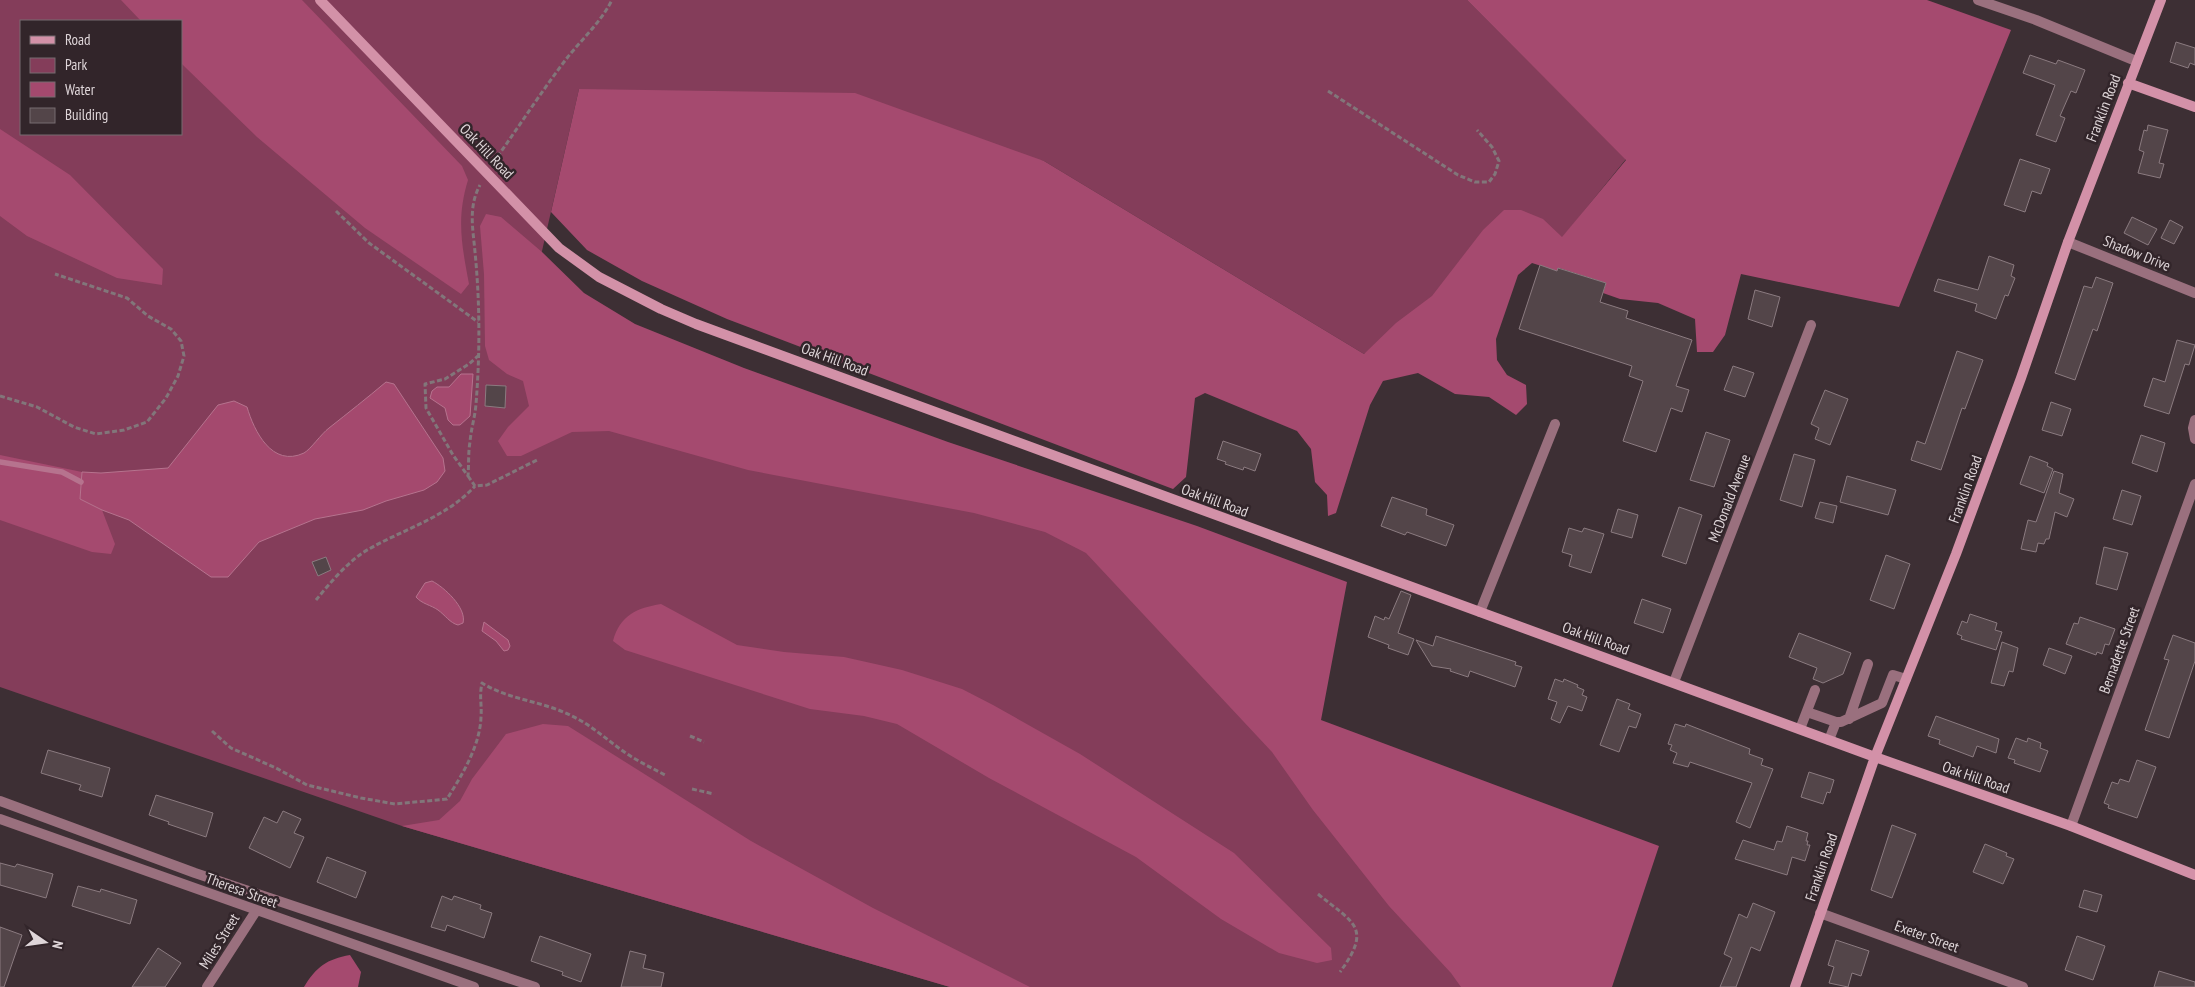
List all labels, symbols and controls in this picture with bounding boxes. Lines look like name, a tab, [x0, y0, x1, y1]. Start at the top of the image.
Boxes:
legend	[20, 20, 182, 135]
text: Road	[65, 30, 91, 49]
text: Park	[65, 55, 87, 74]
street label: Franklin Road	[2081, 72, 2125, 144]
text: Water	[65, 80, 96, 99]
text: Building	[65, 105, 108, 124]
street label: Oak Hill Road	[456, 119, 518, 183]
street label: Shadow Drive	[2101, 231, 2173, 275]
street label: Oak Hill Road	[799, 338, 871, 380]
street label: McDonald Avenue	[1704, 451, 1754, 545]
street label: Franklin Road	[1944, 452, 1986, 526]
street label: Oak Hill Road	[1179, 479, 1251, 521]
street label: Bernadette Street	[2094, 604, 2144, 696]
street label: Oak Hill Road	[1560, 617, 1632, 659]
street label: Oak Hill Road	[1940, 757, 2012, 797]
street label: Franklin Road	[1800, 830, 1842, 904]
street label: Theresa Street	[203, 868, 281, 912]
street label: Miles Street	[195, 910, 243, 972]
street label: Exeter Street	[1892, 916, 1962, 956]
north arrow	[20, 917, 70, 967]
text: N	[48, 939, 67, 951]

